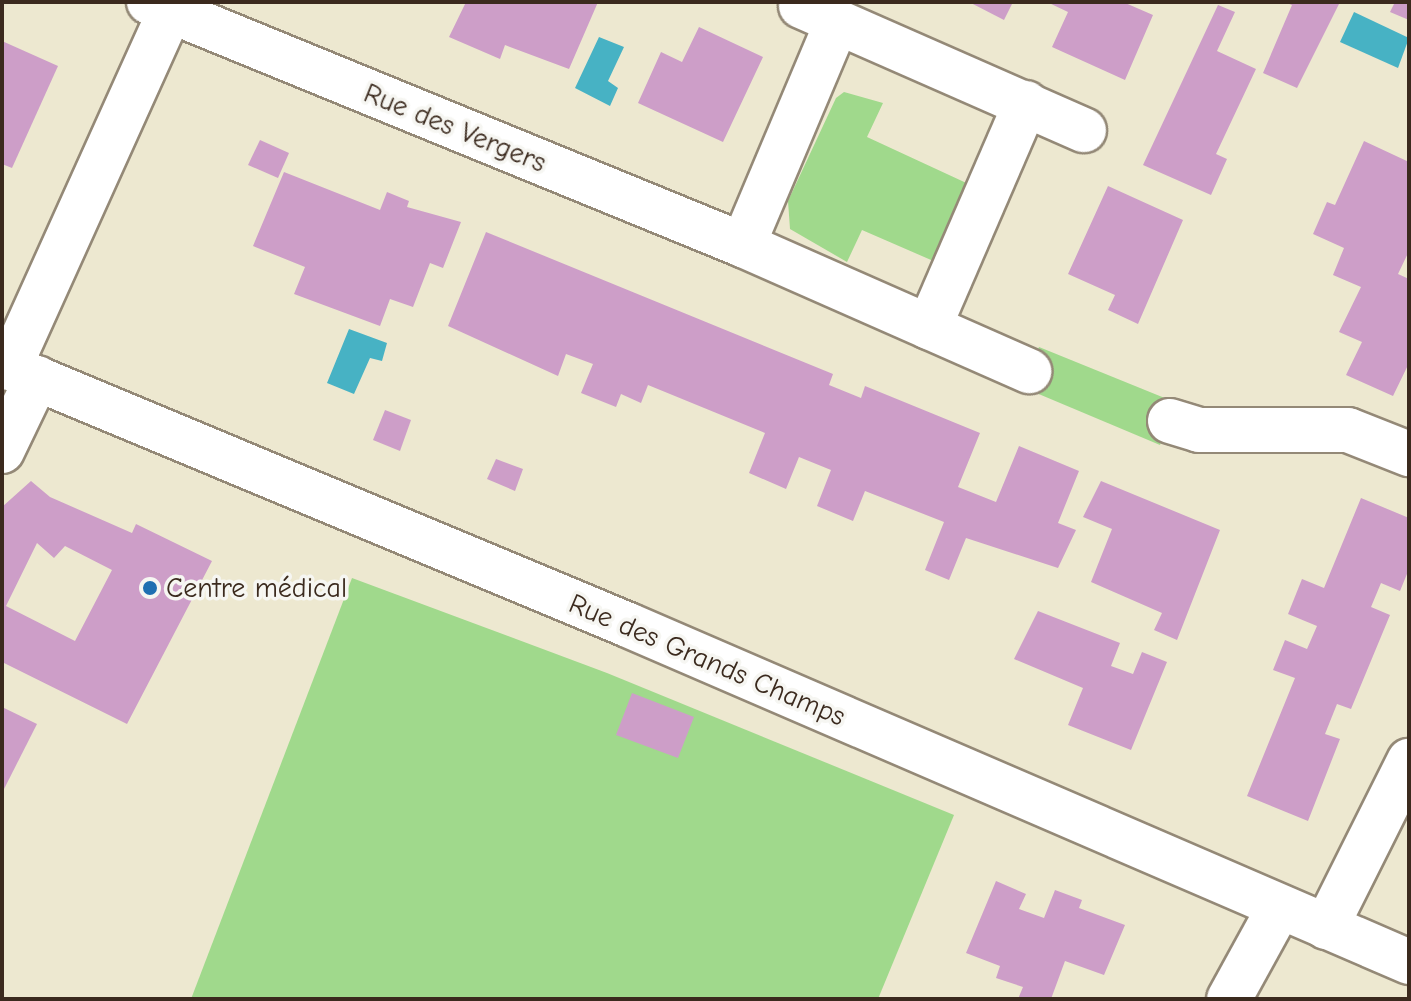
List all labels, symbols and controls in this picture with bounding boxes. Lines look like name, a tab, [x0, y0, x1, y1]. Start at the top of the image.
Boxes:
street label: Rue des Vergers	[359, 76, 551, 180]
place label: Centre médical	[166, 571, 347, 605]
marker: Centre médical	[141, 579, 159, 597]
street label: Rue des Grands Champs	[564, 587, 850, 733]

